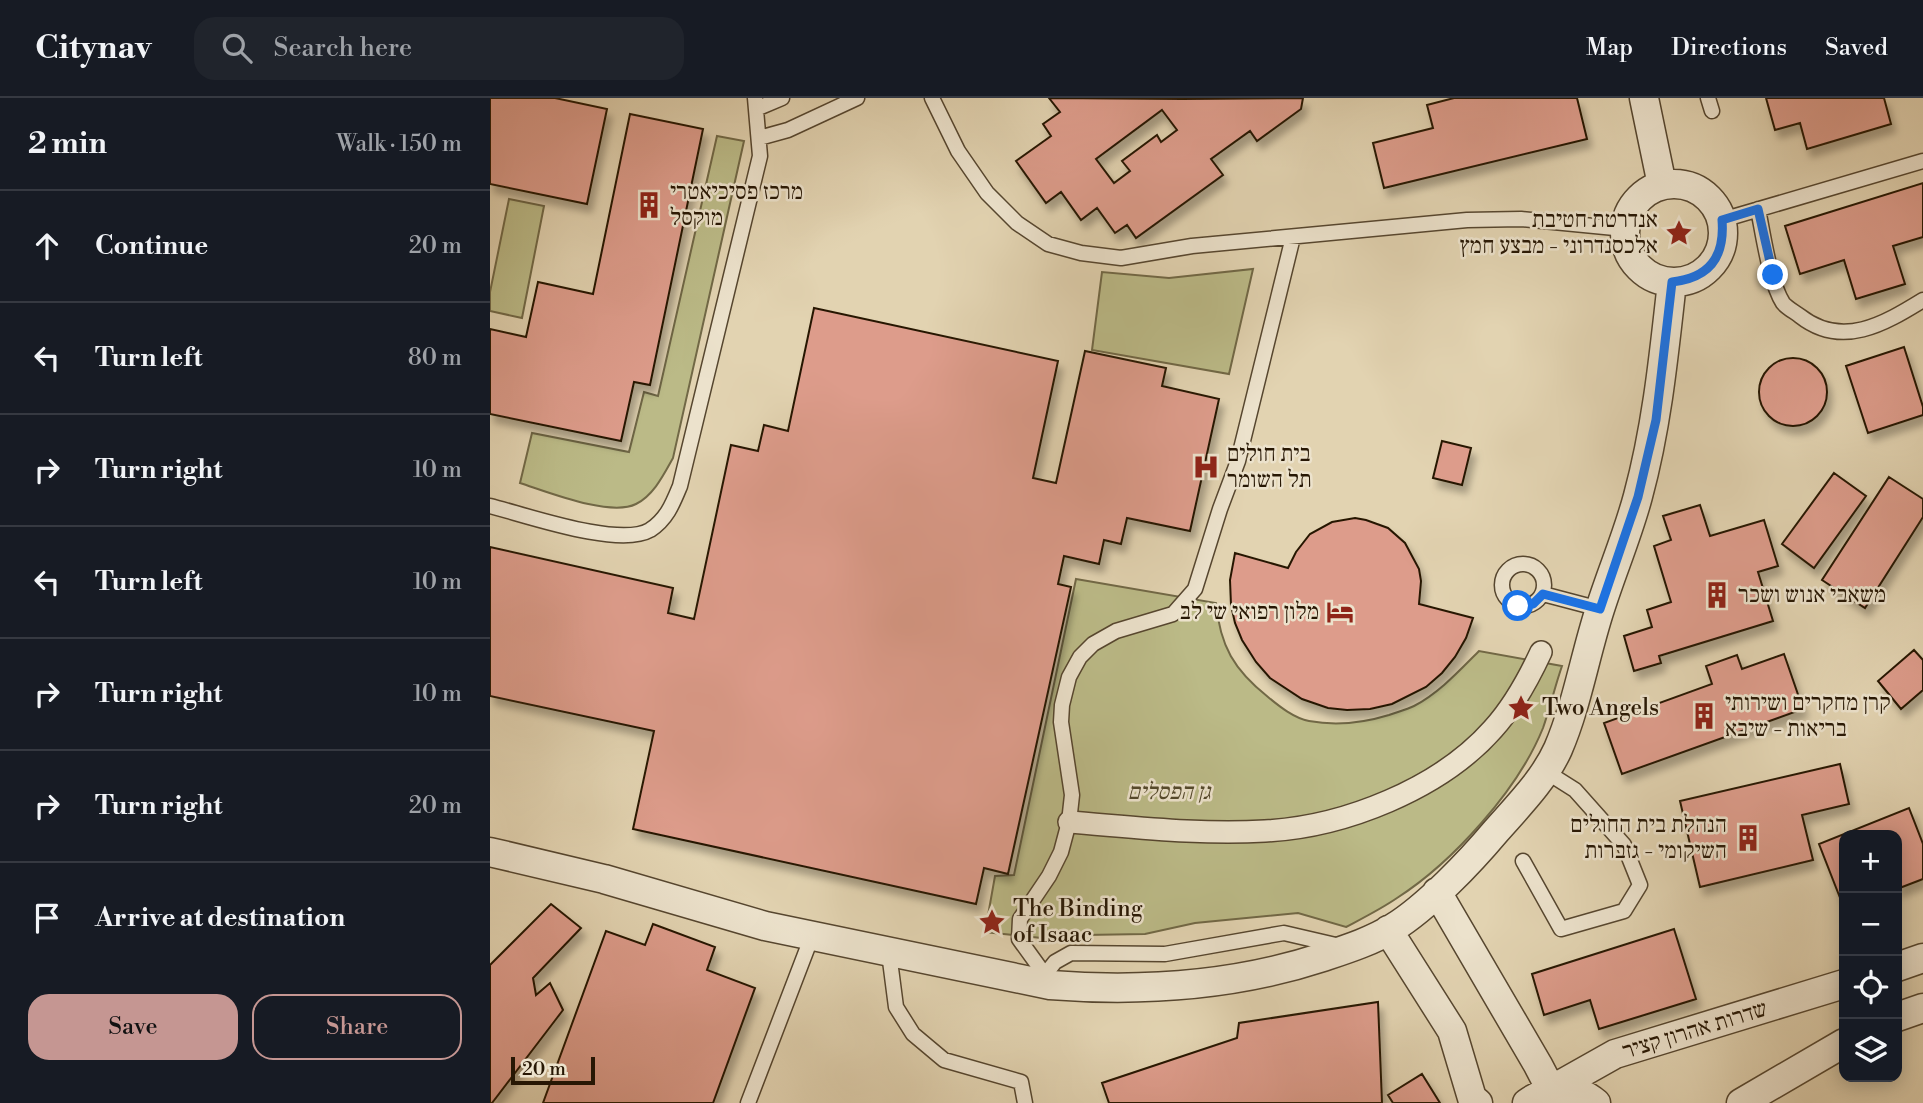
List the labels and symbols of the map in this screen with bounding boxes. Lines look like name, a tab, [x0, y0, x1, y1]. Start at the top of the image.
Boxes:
place label: מרכז פסיכיאטרי מוקסל	[670, 178, 803, 232]
building icon: מרכז פסיכיאטרי מוקסל	[634, 190, 664, 220]
place label: אנדרטת חטיבת אלכסנדרוני - מבצע חמץ	[1460, 206, 1658, 260]
place icon: אנדרטת חטיבת אלכסנדרוני - מבצע חמץ	[1664, 218, 1694, 248]
route end	[1757, 259, 1788, 290]
place label: בית חולים תל השומר	[1227, 440, 1312, 494]
hospital icon: בית חולים תל השומר	[1191, 452, 1221, 482]
building icon: משאבי אנוש ושכר	[1702, 580, 1732, 610]
place label: משאבי אנוש ושכר	[1738, 581, 1886, 609]
route start	[1502, 590, 1533, 621]
hotel icon: מלון רפואי שי לב	[1325, 597, 1355, 627]
place label: מלון רפואי שי לב	[1180, 598, 1319, 626]
place label: קרן מחקרים ושירותי בריאות - שיבא	[1725, 689, 1891, 743]
place icon: Two Angels	[1506, 693, 1536, 723]
place label: Two Angels	[1542, 694, 1659, 722]
building icon: קרן מחקרים ושירותי בריאות - שיבא	[1689, 701, 1719, 731]
park label: גן הפסלים	[1127, 778, 1212, 806]
place label: הנהלת בית החולים השיקומי - גזברות	[1570, 811, 1727, 865]
building icon: הנהלת בית החולים השיקומי - גזברות	[1733, 823, 1763, 853]
place label: The Binding of Isaac	[1013, 895, 1143, 949]
place icon: The Binding of Isaac	[977, 907, 1007, 937]
street label: שדרות אהרון קציר	[1619, 995, 1771, 1065]
scale bar	[511, 1054, 595, 1086]

